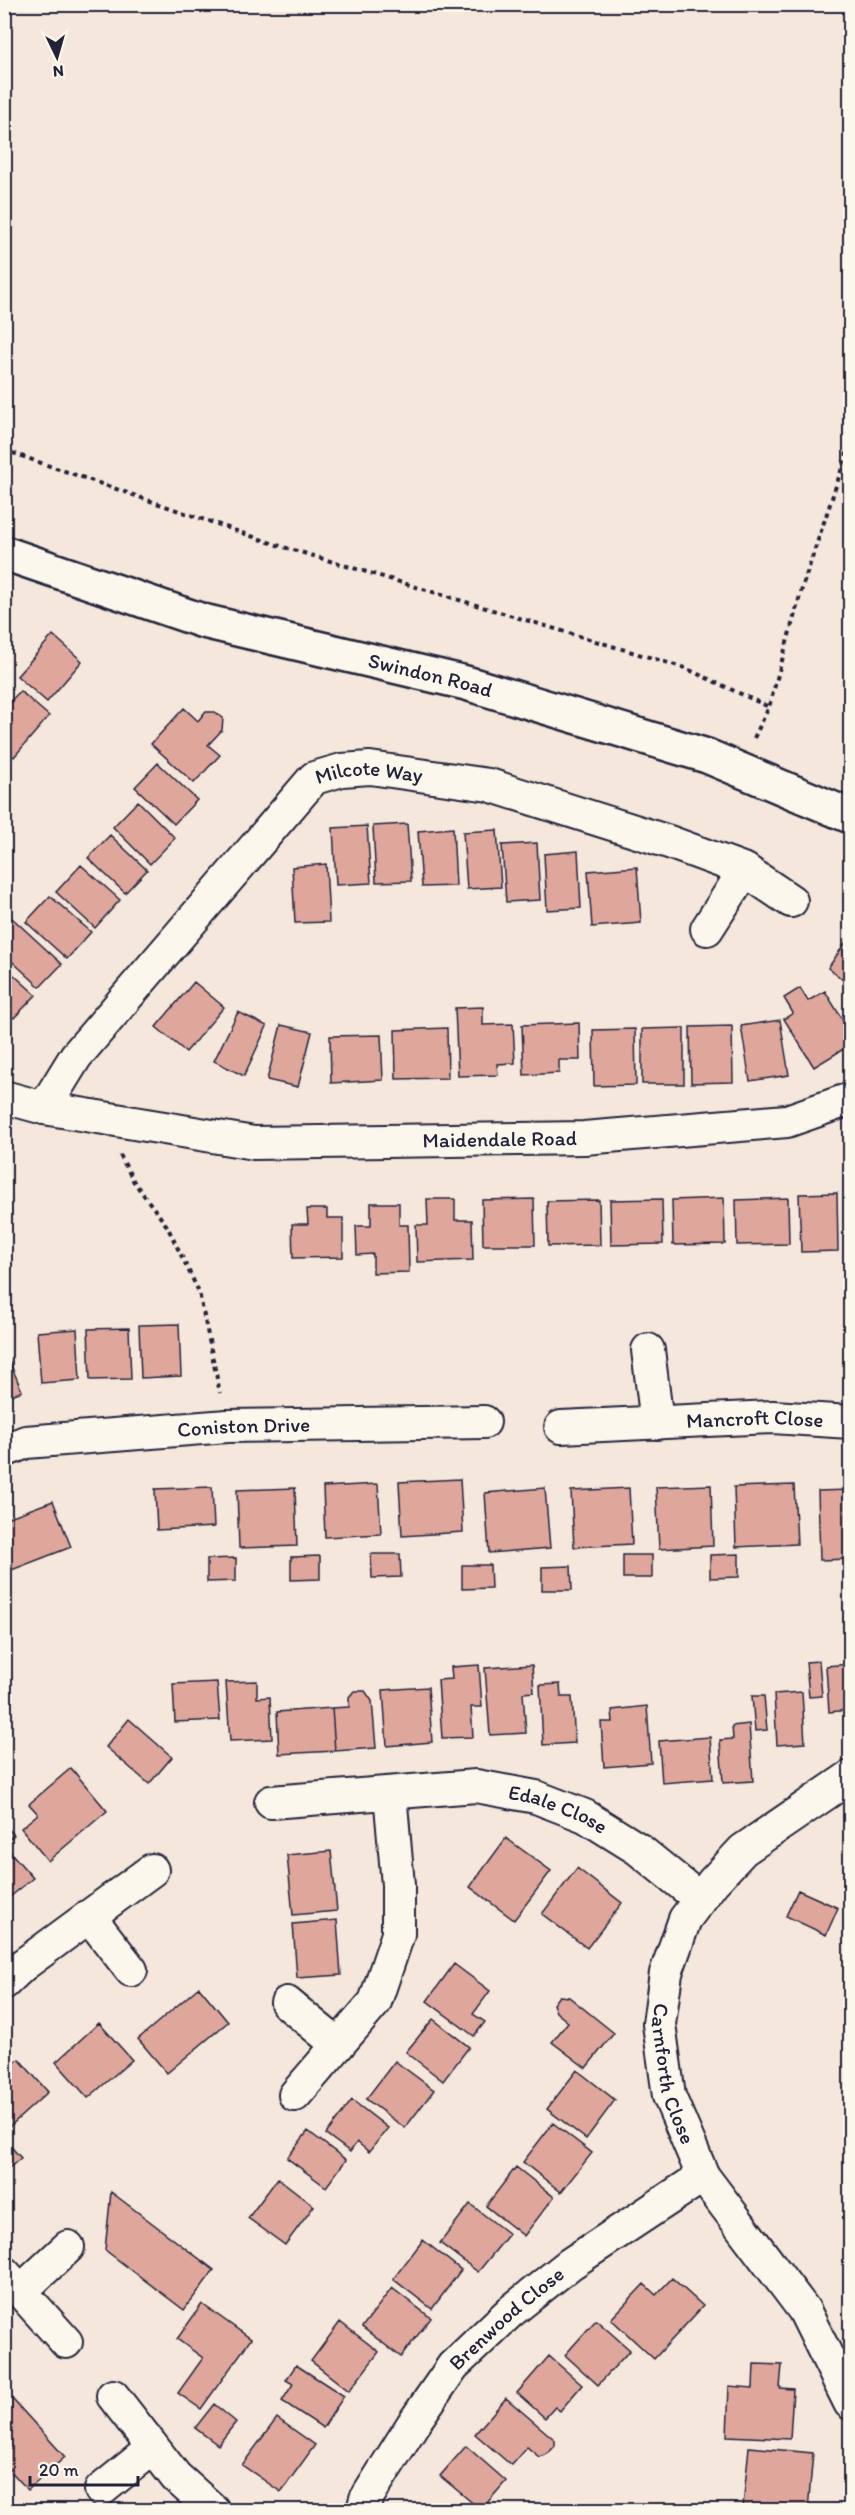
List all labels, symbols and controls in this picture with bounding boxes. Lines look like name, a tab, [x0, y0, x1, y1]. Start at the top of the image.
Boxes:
north arrow	[27, 27, 87, 87]
text: N	[52, 62, 64, 81]
street label: Swindon Road	[366, 647, 496, 702]
street label: Milcote Way	[312, 755, 425, 789]
street label: Maidendale Road	[422, 1125, 577, 1152]
street label: Mancroft Close	[685, 1404, 824, 1433]
street label: Coniston Drive	[176, 1412, 310, 1442]
street label: Edale Close	[506, 1779, 612, 1839]
street label: Carnforth Close	[647, 2002, 701, 2148]
street label: Brenwood Close	[443, 2261, 569, 2375]
scale bar	[30, 2449, 138, 2487]
text: 20 m	[39, 2459, 79, 2481]

